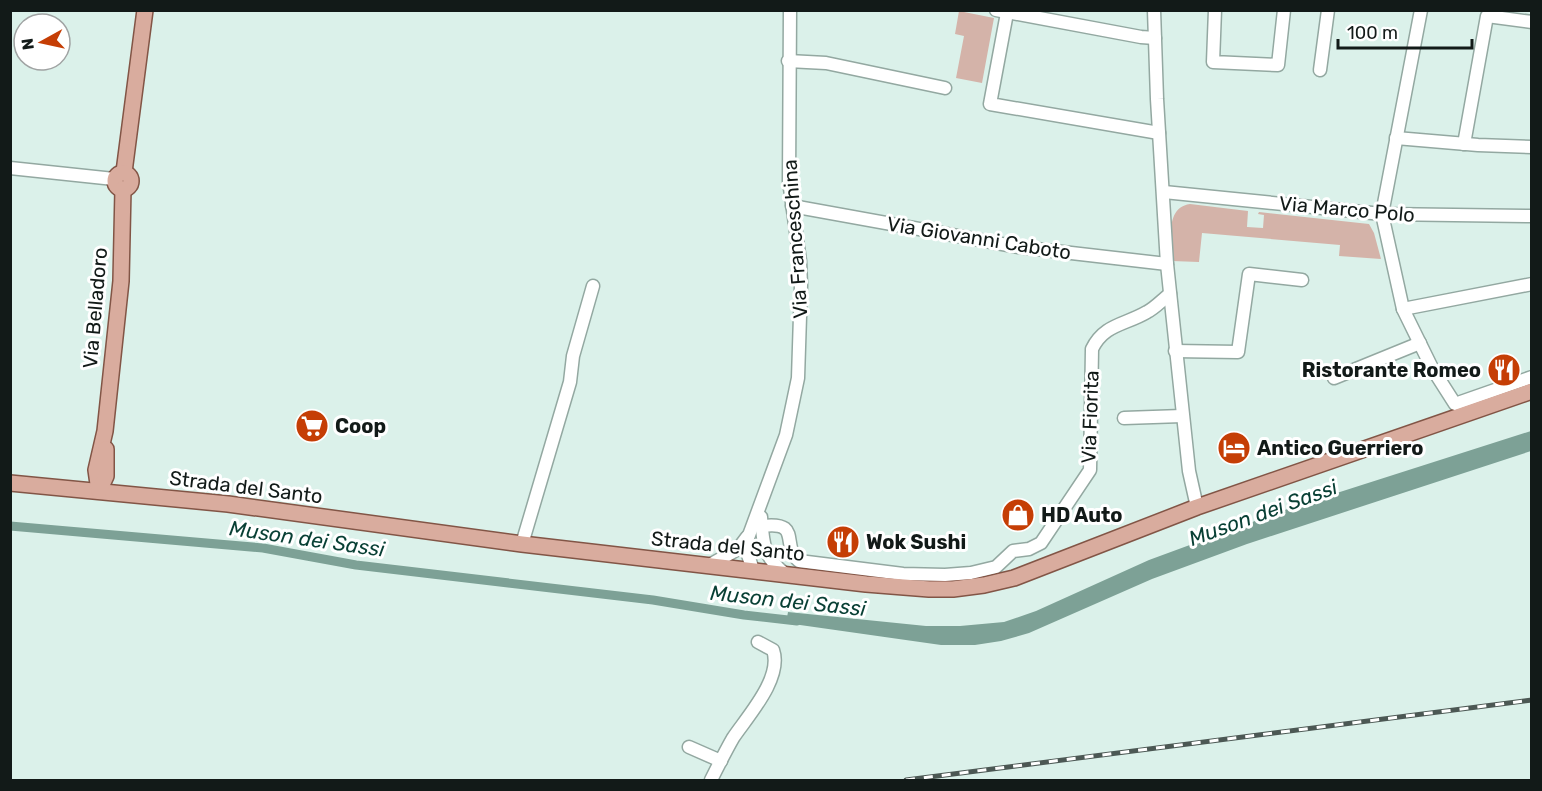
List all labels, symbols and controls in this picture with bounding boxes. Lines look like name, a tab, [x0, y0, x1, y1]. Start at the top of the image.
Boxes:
north arrow	[12, 12, 72, 72]
scale bar	[1338, 12, 1472, 50]
text: 100 m	[1347, 22, 1398, 44]
text: N	[17, 37, 38, 51]
street label: Via Franceschina	[777, 159, 813, 319]
street label: Via Marco Polo	[1278, 191, 1416, 227]
street label: Via Giovanni Caboto	[885, 212, 1073, 264]
street label: Via Belladoro	[78, 246, 112, 370]
restaurant icon: Ristorante Romeo	[1486, 352, 1522, 388]
place label: Ristorante Romeo	[1302, 358, 1481, 382]
street label: Via Fiorita	[1076, 370, 1104, 464]
supermarket icon: Coop	[294, 408, 330, 444]
place label: Coop	[335, 414, 386, 438]
hotel icon: Antico Guerriero	[1216, 430, 1252, 466]
place label: Antico Guerriero	[1257, 436, 1423, 460]
street label: Strada del Santo	[168, 466, 324, 508]
water label: Muson dei Sassi	[1185, 474, 1341, 551]
shop icon: HD Auto	[1000, 497, 1036, 533]
place label: HD Auto	[1041, 503, 1123, 527]
water label: Muson dei Sassi	[228, 515, 387, 562]
restaurant icon: Wok Sushi	[825, 524, 861, 560]
street label: Strada del Santo	[650, 526, 806, 566]
place label: Wok Sushi	[866, 530, 966, 554]
water label: Muson dei Sassi	[709, 580, 868, 621]

